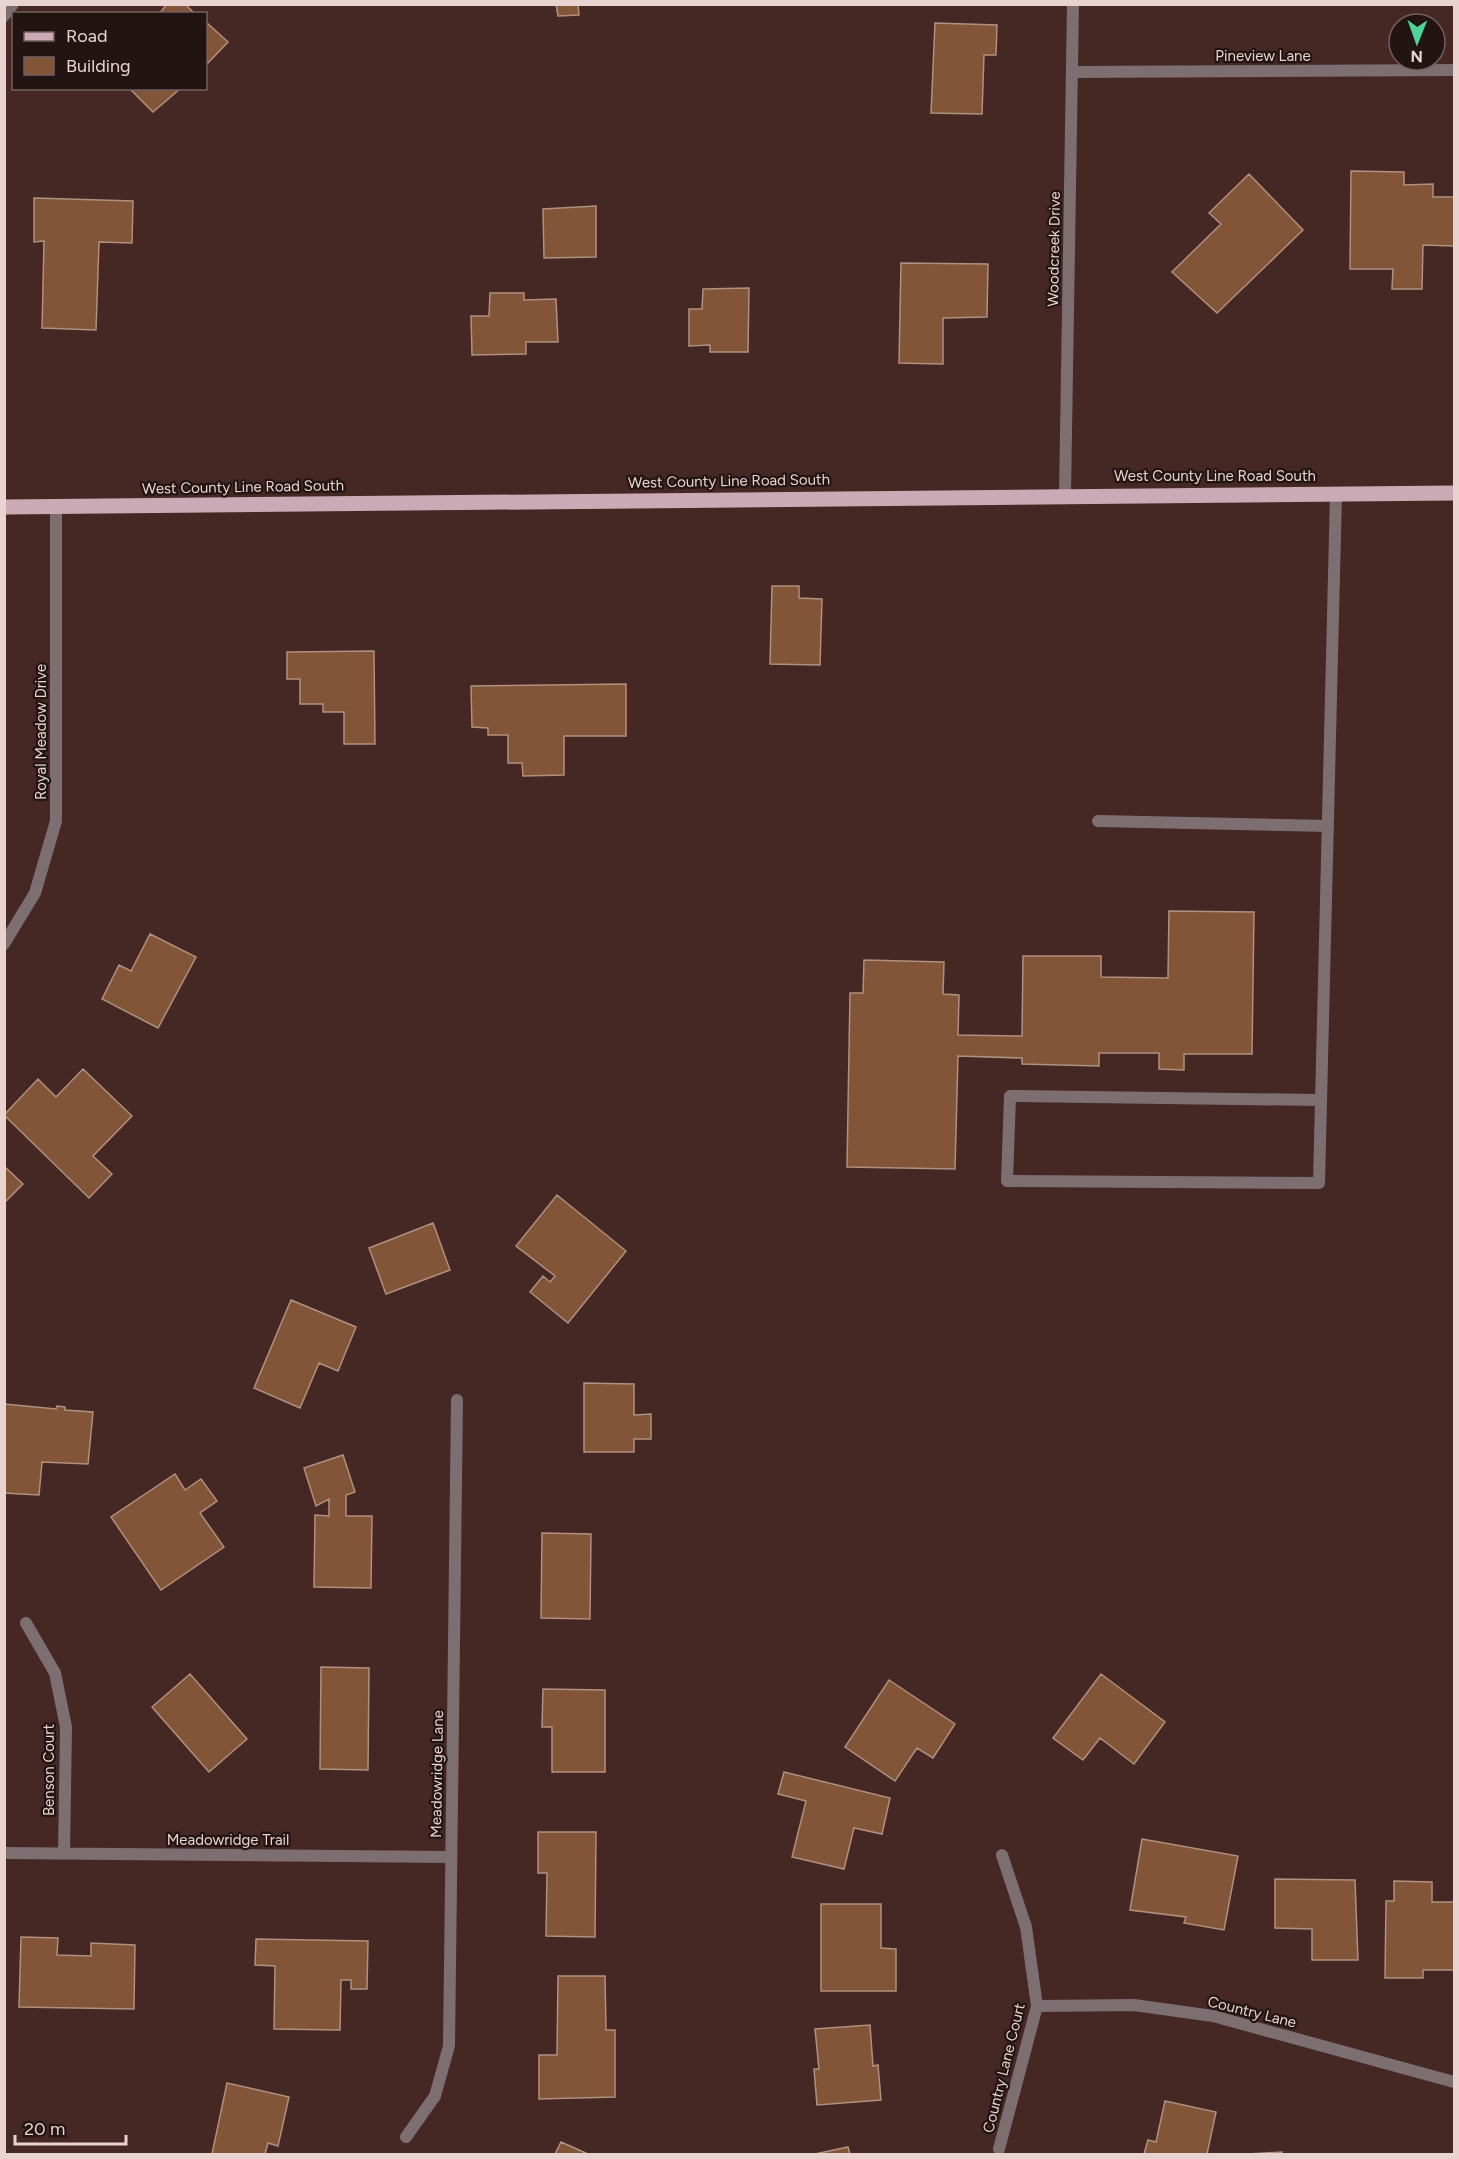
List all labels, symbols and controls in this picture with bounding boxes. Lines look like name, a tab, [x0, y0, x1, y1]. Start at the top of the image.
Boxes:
legend	[12, 12, 207, 90]
north arrow	[1387, 12, 1447, 72]
text: Road	[66, 25, 107, 47]
street label: Pineview Lane	[1215, 47, 1311, 65]
text: N	[1410, 47, 1423, 66]
text: Building	[66, 55, 131, 77]
street label: Woodcreek Drive	[1044, 191, 1064, 307]
street label: West County Line Road South	[1114, 467, 1316, 485]
street label: West County Line Road South	[628, 470, 830, 492]
street label: West County Line Road South	[142, 476, 344, 498]
street label: Royal Meadow Drive	[32, 664, 50, 800]
street label: Meadowridge Lane	[427, 1710, 447, 1838]
street label: Benson Court	[40, 1724, 58, 1816]
street label: Meadowridge Trail	[167, 1831, 289, 1849]
street label: Country Lane	[1206, 1992, 1298, 2032]
street label: Country Lane Court	[979, 2001, 1029, 2135]
scale bar	[15, 2108, 126, 2146]
text: 20 m	[24, 2118, 65, 2140]

